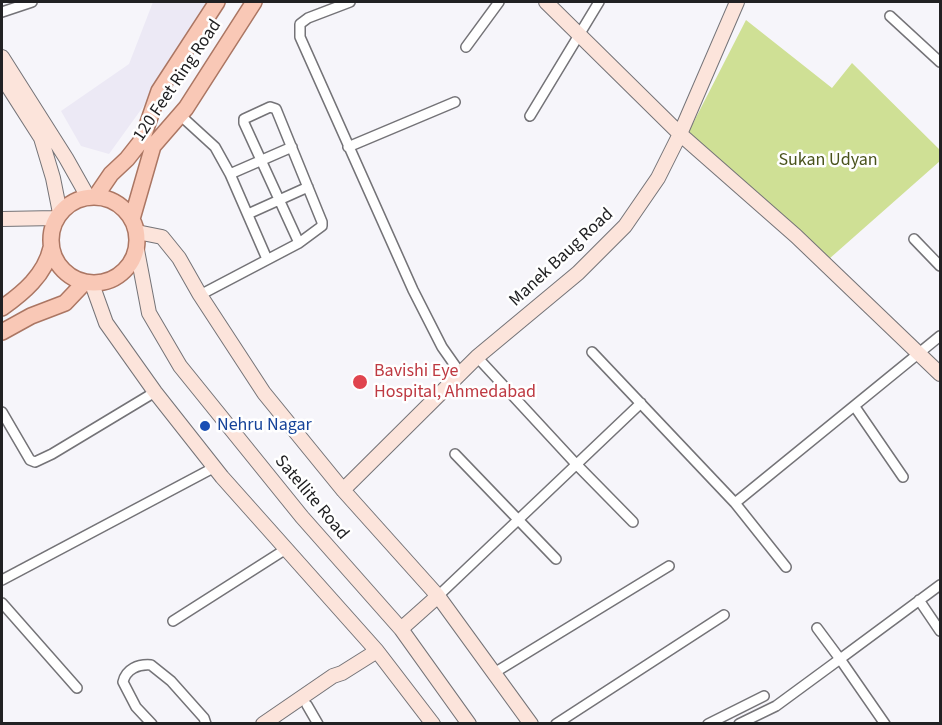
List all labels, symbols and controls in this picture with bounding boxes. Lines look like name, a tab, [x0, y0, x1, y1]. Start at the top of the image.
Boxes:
street label: 120 Feet Ring Road	[129, 16, 227, 146]
park label: Sukan Udyan	[778, 150, 878, 172]
street label: Manek Baug Road	[506, 204, 618, 312]
place label: Bavishi Eye Hospital, Ahmedabad	[374, 361, 536, 404]
marker: Bavishi Eye Hospital, Ahmedabad	[351, 373, 369, 391]
place label: Nehru Nagar	[217, 415, 312, 437]
marker: Nehru Nagar	[198, 419, 212, 433]
street label: Satellite Road	[269, 451, 353, 545]

